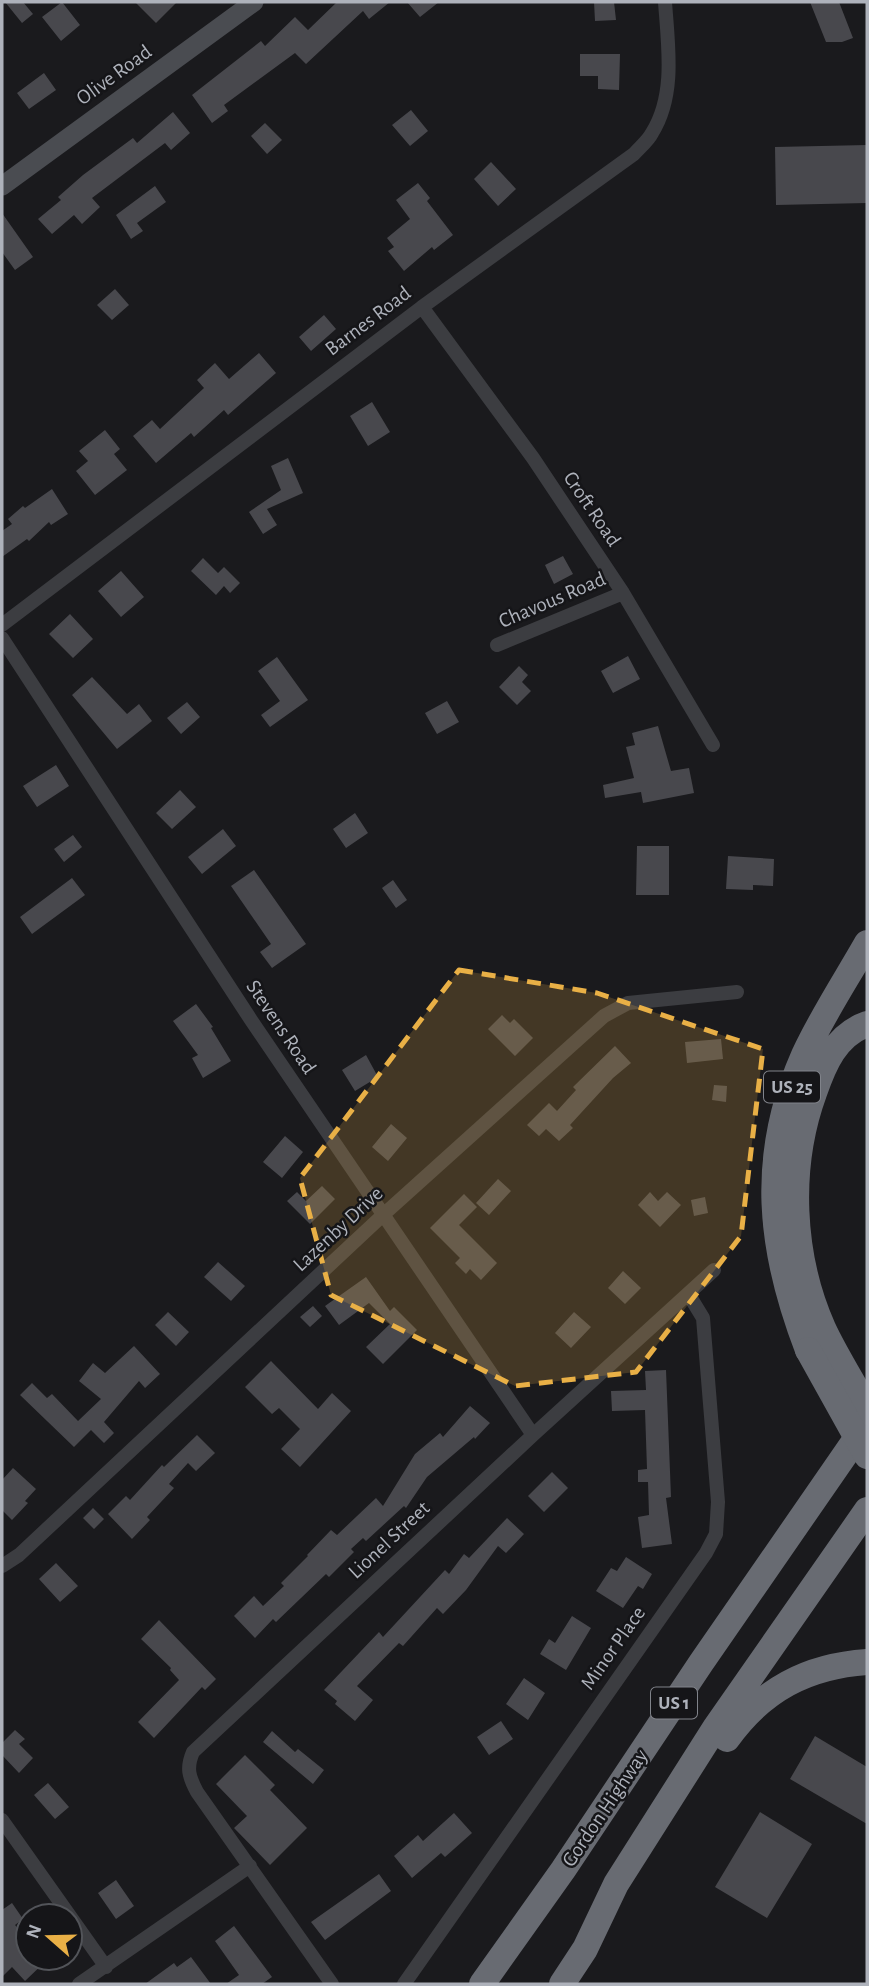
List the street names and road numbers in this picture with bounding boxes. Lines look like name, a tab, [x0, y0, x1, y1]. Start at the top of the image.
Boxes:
street label: Olive Road	[73, 41, 155, 109]
street label: Barnes Road	[321, 282, 415, 360]
street label: Croft Road	[559, 468, 625, 550]
street label: Chavous Road	[495, 568, 609, 632]
street label: Stevens Road	[242, 976, 320, 1078]
road number: US 25	[764, 1072, 820, 1102]
street label: Lazenby Drive	[289, 1182, 387, 1276]
street label: Lionel Street	[344, 1497, 434, 1583]
street label: Minor Place	[577, 1602, 649, 1694]
road number: US 1	[651, 1688, 697, 1718]
street label: Gordon Highway	[558, 1745, 652, 1871]

